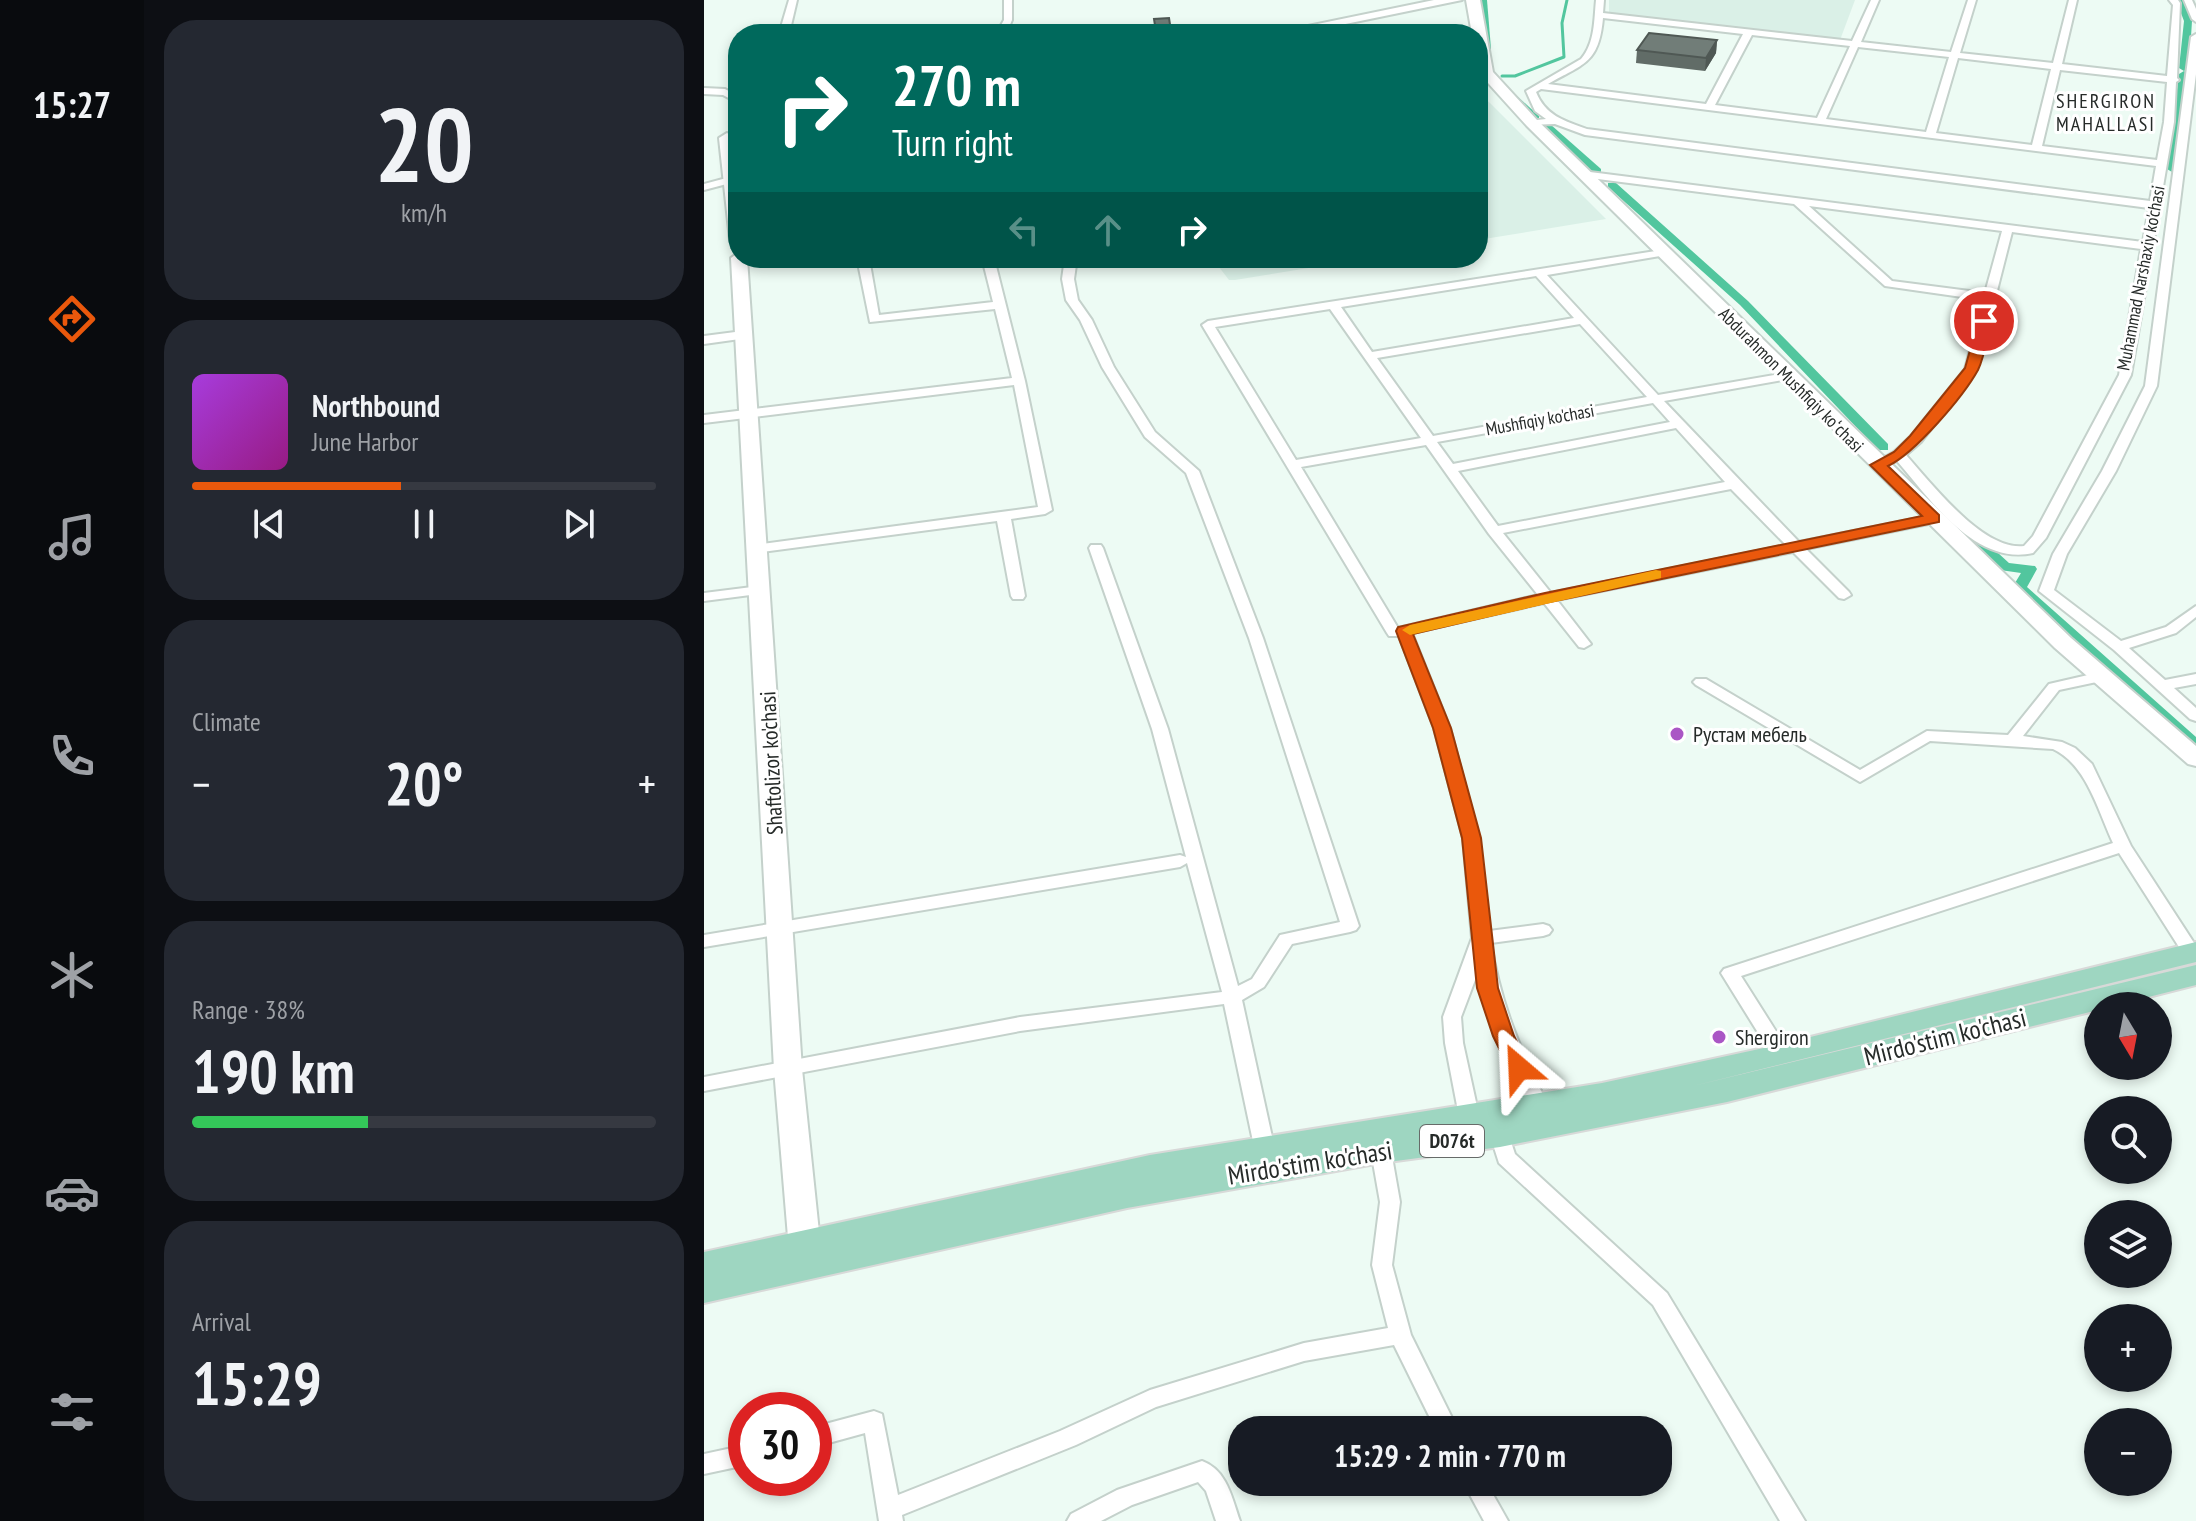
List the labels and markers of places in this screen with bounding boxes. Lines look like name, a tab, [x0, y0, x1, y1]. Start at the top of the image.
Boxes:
pin	[1950, 287, 2018, 355]
place label: Рустам мебель	[1693, 720, 1807, 748]
marker: Рустам мебель	[1668, 725, 1686, 743]
place label: Shergiron	[1735, 1023, 1809, 1051]
marker: Shergiron	[1710, 1028, 1728, 1046]

